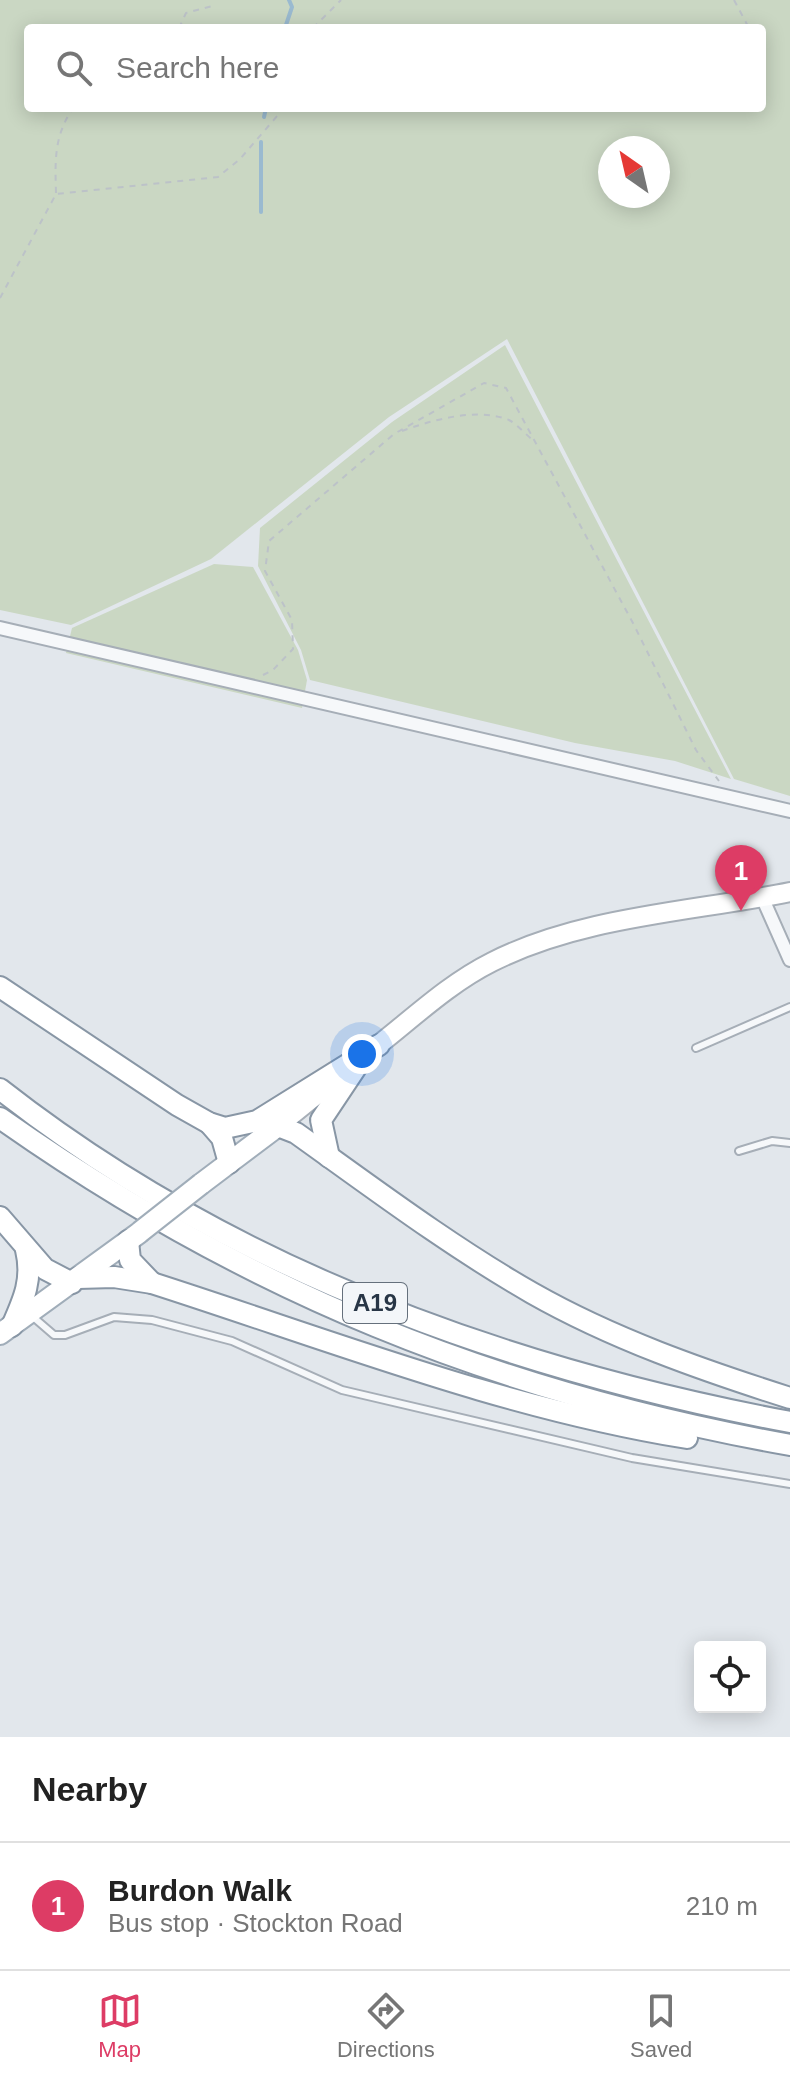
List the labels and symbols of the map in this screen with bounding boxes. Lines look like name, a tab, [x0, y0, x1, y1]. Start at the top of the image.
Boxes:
north arrow	[598, 136, 670, 208]
pin: 1	[715, 845, 767, 911]
your location	[342, 1034, 382, 1074]
road number: A19	[343, 1283, 407, 1323]

